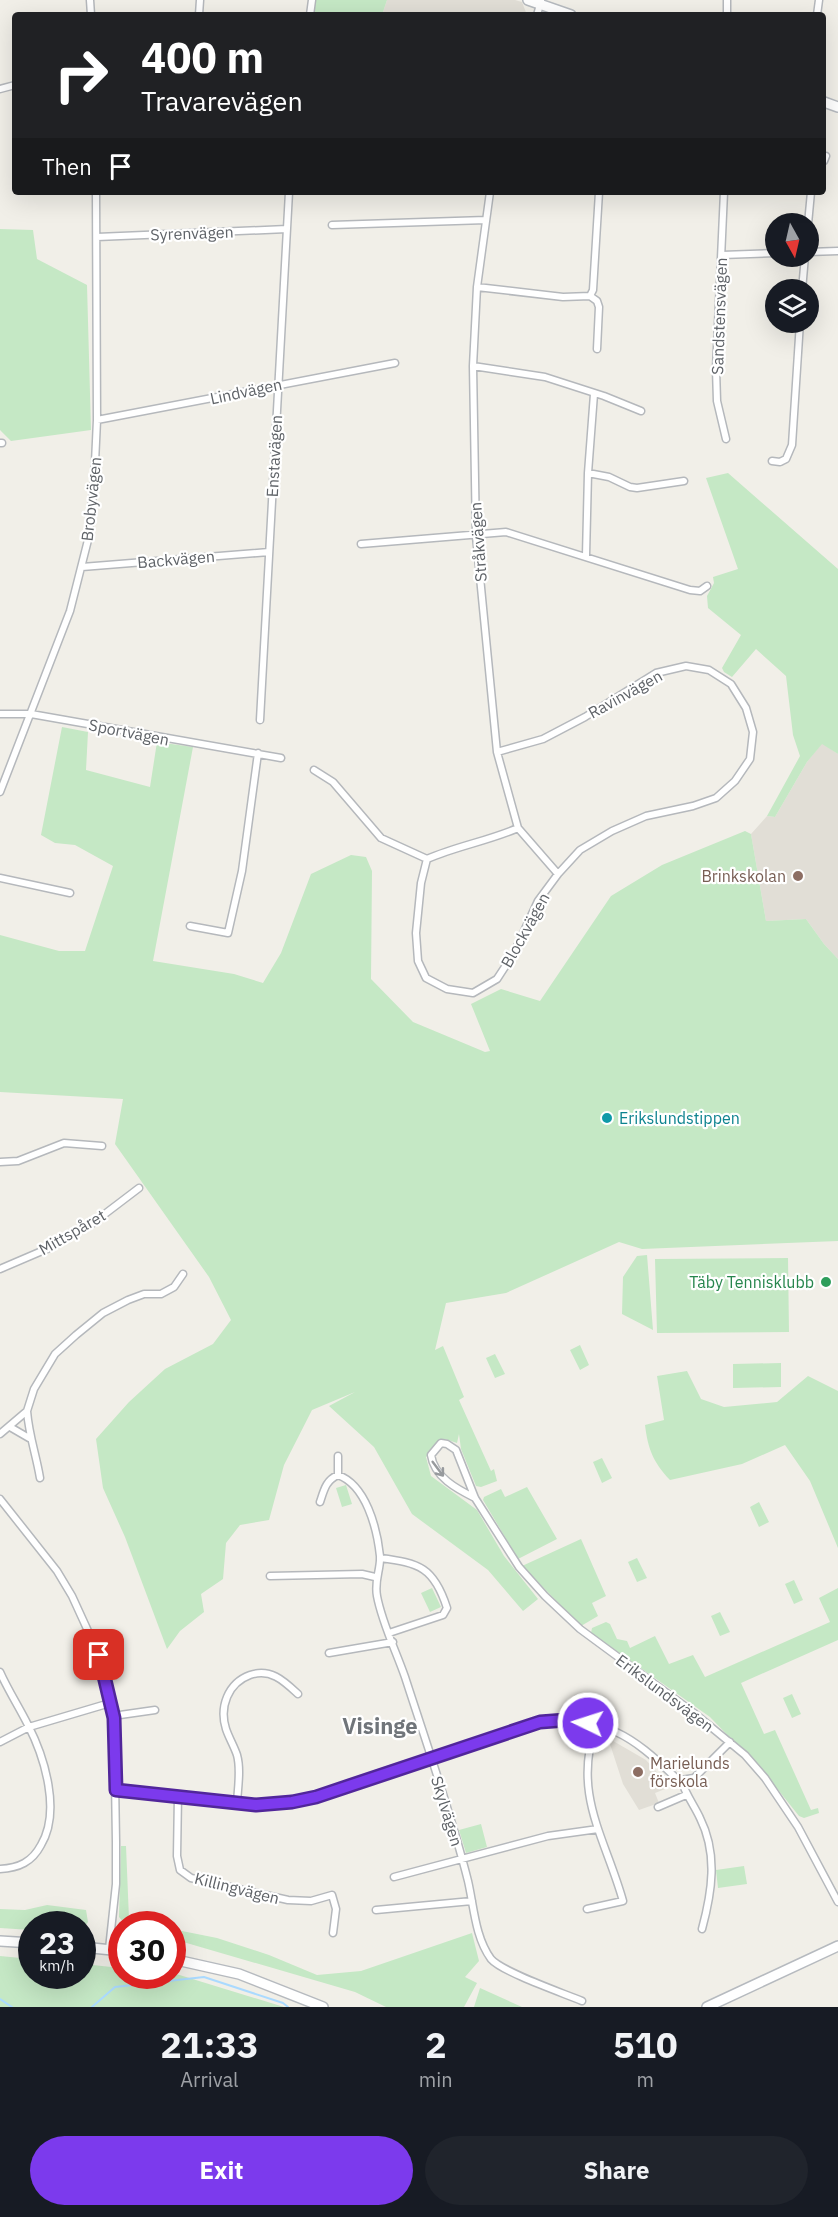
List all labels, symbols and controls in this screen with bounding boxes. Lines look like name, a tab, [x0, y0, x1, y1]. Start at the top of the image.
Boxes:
text: 400 m	[141, 30, 264, 85]
icon: right	[42, 36, 120, 114]
text: Travarevägen	[141, 83, 303, 118]
icon: arrive	[104, 150, 137, 183]
text: Then	[42, 152, 92, 181]
north arrow	[765, 213, 819, 267]
map controls	[765, 213, 819, 333]
street label: Syrenvägen	[150, 222, 234, 244]
street label: Sandstensvägen	[707, 257, 731, 375]
button: layers	[765, 279, 819, 333]
street label: Lindvägen	[208, 374, 284, 408]
street label: Enstavägen	[262, 414, 286, 498]
street label: Brobyvägen	[77, 456, 105, 542]
street label: Stråkvägen	[465, 501, 491, 583]
street label: Backvägen	[136, 546, 216, 572]
street label: Ravinvägen	[584, 665, 666, 723]
street label: Sportvägen	[87, 714, 171, 750]
place label: Brinkskolan	[701, 866, 786, 886]
marker: Brinkskolan	[791, 869, 805, 883]
street label: Blockvägen	[496, 889, 554, 971]
place label: Erikslundstippen	[619, 1108, 740, 1128]
marker: Erikslundstippen	[600, 1111, 614, 1125]
street label: Mittspåret	[35, 1205, 109, 1259]
place label: Täby Tennisklubb	[689, 1272, 814, 1292]
marker: Täby Tennisklubb	[819, 1275, 833, 1289]
one-way arrow	[432, 1461, 444, 1477]
pin	[73, 1629, 124, 1680]
icon: arrive	[82, 1638, 115, 1671]
street label: Erikslundsvägen	[612, 1650, 718, 1736]
position arrow	[556, 1691, 620, 1755]
district label: Visinge	[342, 1711, 418, 1740]
place label: Marielunds förskola	[650, 1753, 730, 1791]
marker: Marielunds förskola	[631, 1765, 645, 1779]
street label: Skylvägen	[427, 1773, 467, 1849]
street label: Killingvägen	[192, 1868, 282, 1908]
speed limit sign: 30	[108, 1911, 186, 1989]
text: 23	[39, 1923, 75, 1962]
text: km/h	[39, 1956, 75, 1975]
text: 21:33	[160, 2021, 259, 2068]
text: 2	[425, 2021, 447, 2068]
text: 510	[613, 2021, 678, 2068]
text: Arrival	[180, 2066, 239, 2093]
text: min	[419, 2066, 453, 2093]
text: m	[637, 2066, 654, 2093]
button: Exit	[30, 2136, 413, 2205]
button: Share	[425, 2136, 808, 2205]

